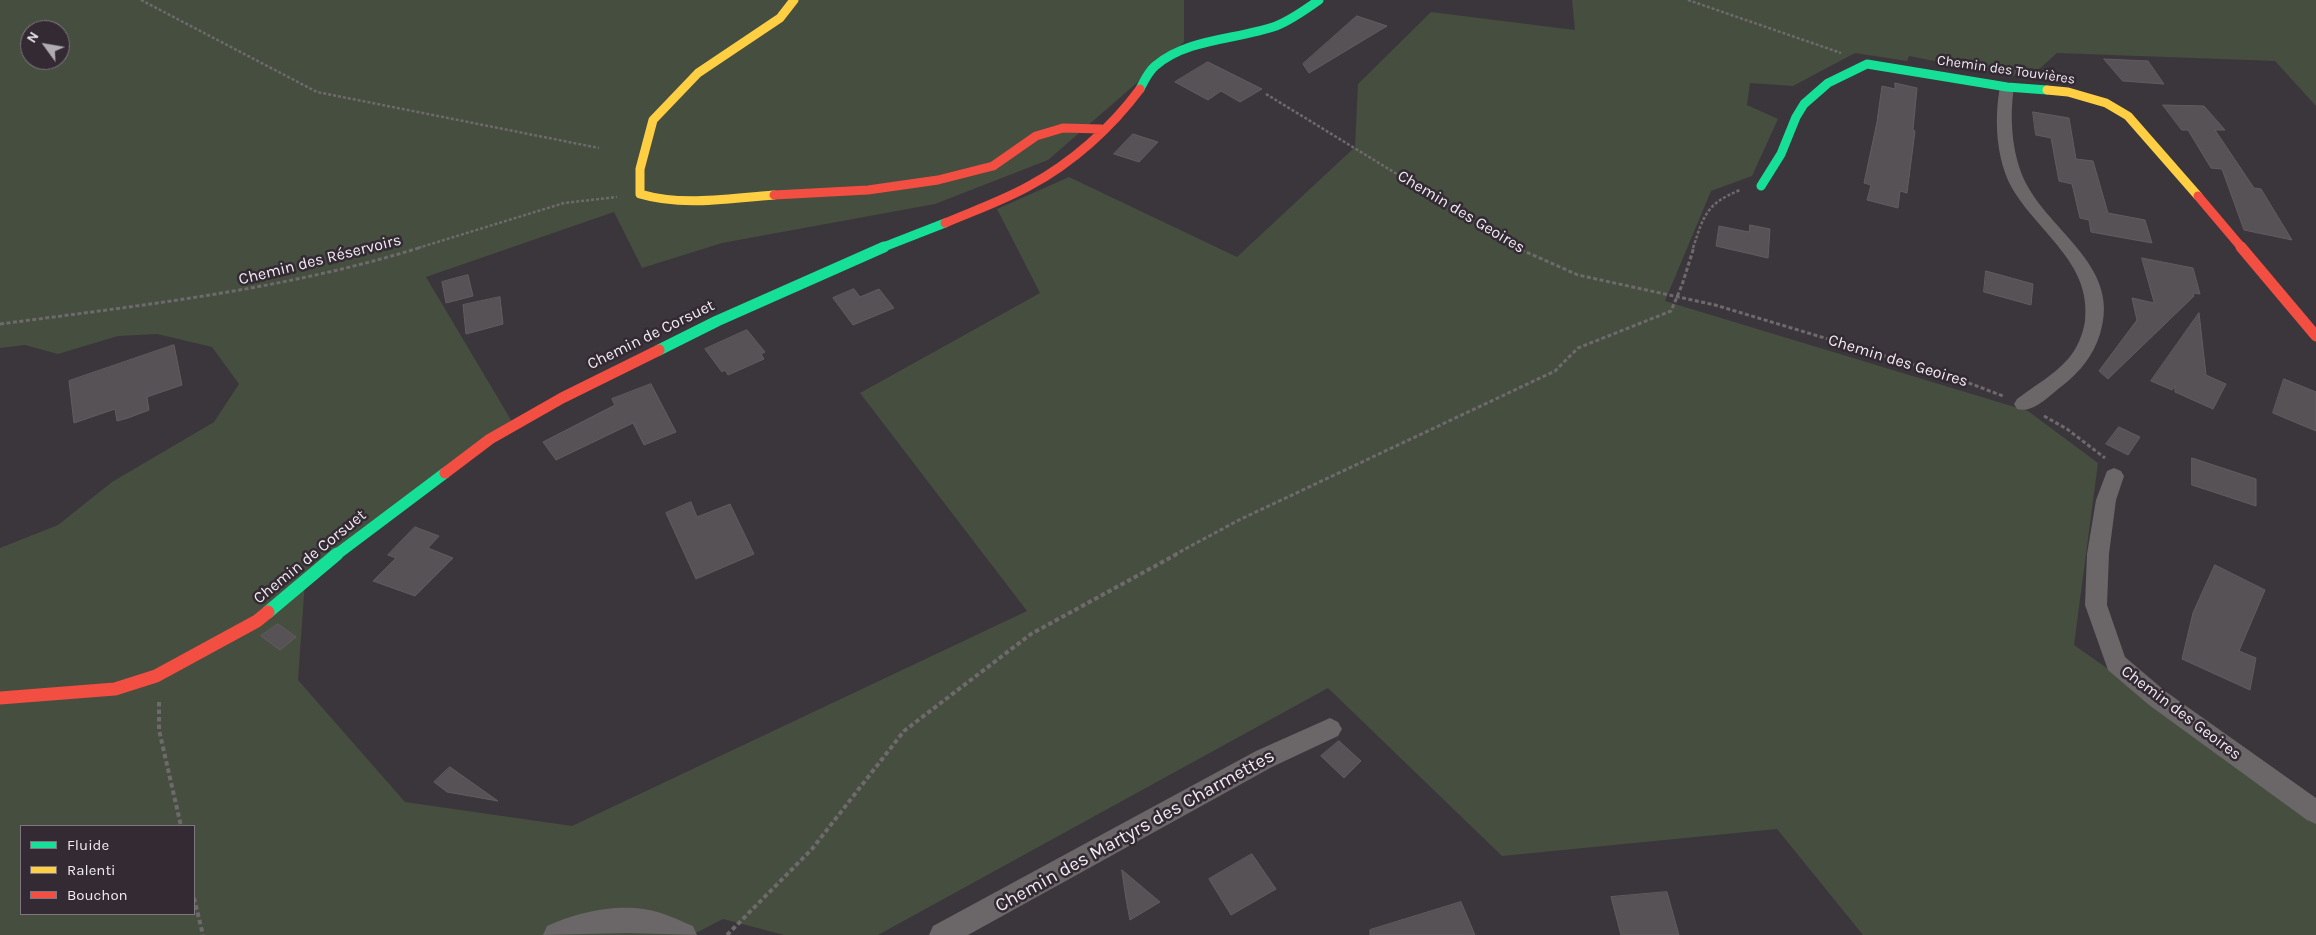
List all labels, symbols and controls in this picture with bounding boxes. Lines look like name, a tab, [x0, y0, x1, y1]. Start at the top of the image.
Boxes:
north arrow	[20, 20, 70, 70]
text: N	[23, 29, 43, 46]
street label: Chemin des Touvières	[1936, 52, 2076, 88]
street label: Chemin des Geoires	[1394, 166, 1528, 258]
street label: Chemin des Réservoirs	[237, 230, 403, 290]
street label: Chemin de Corsuet	[584, 296, 718, 374]
street label: Chemin des Geoires	[1826, 331, 1970, 391]
street label: Chemin de Corsuet	[250, 506, 370, 608]
street label: Chemin des Geoires	[2117, 662, 2245, 764]
street label: Chemin des Martyrs des Charmettes	[991, 744, 1279, 918]
legend	[20, 825, 195, 915]
text: Fluide	[67, 836, 109, 854]
text: Ralenti	[67, 861, 116, 879]
text: Bouchon	[67, 886, 128, 904]

